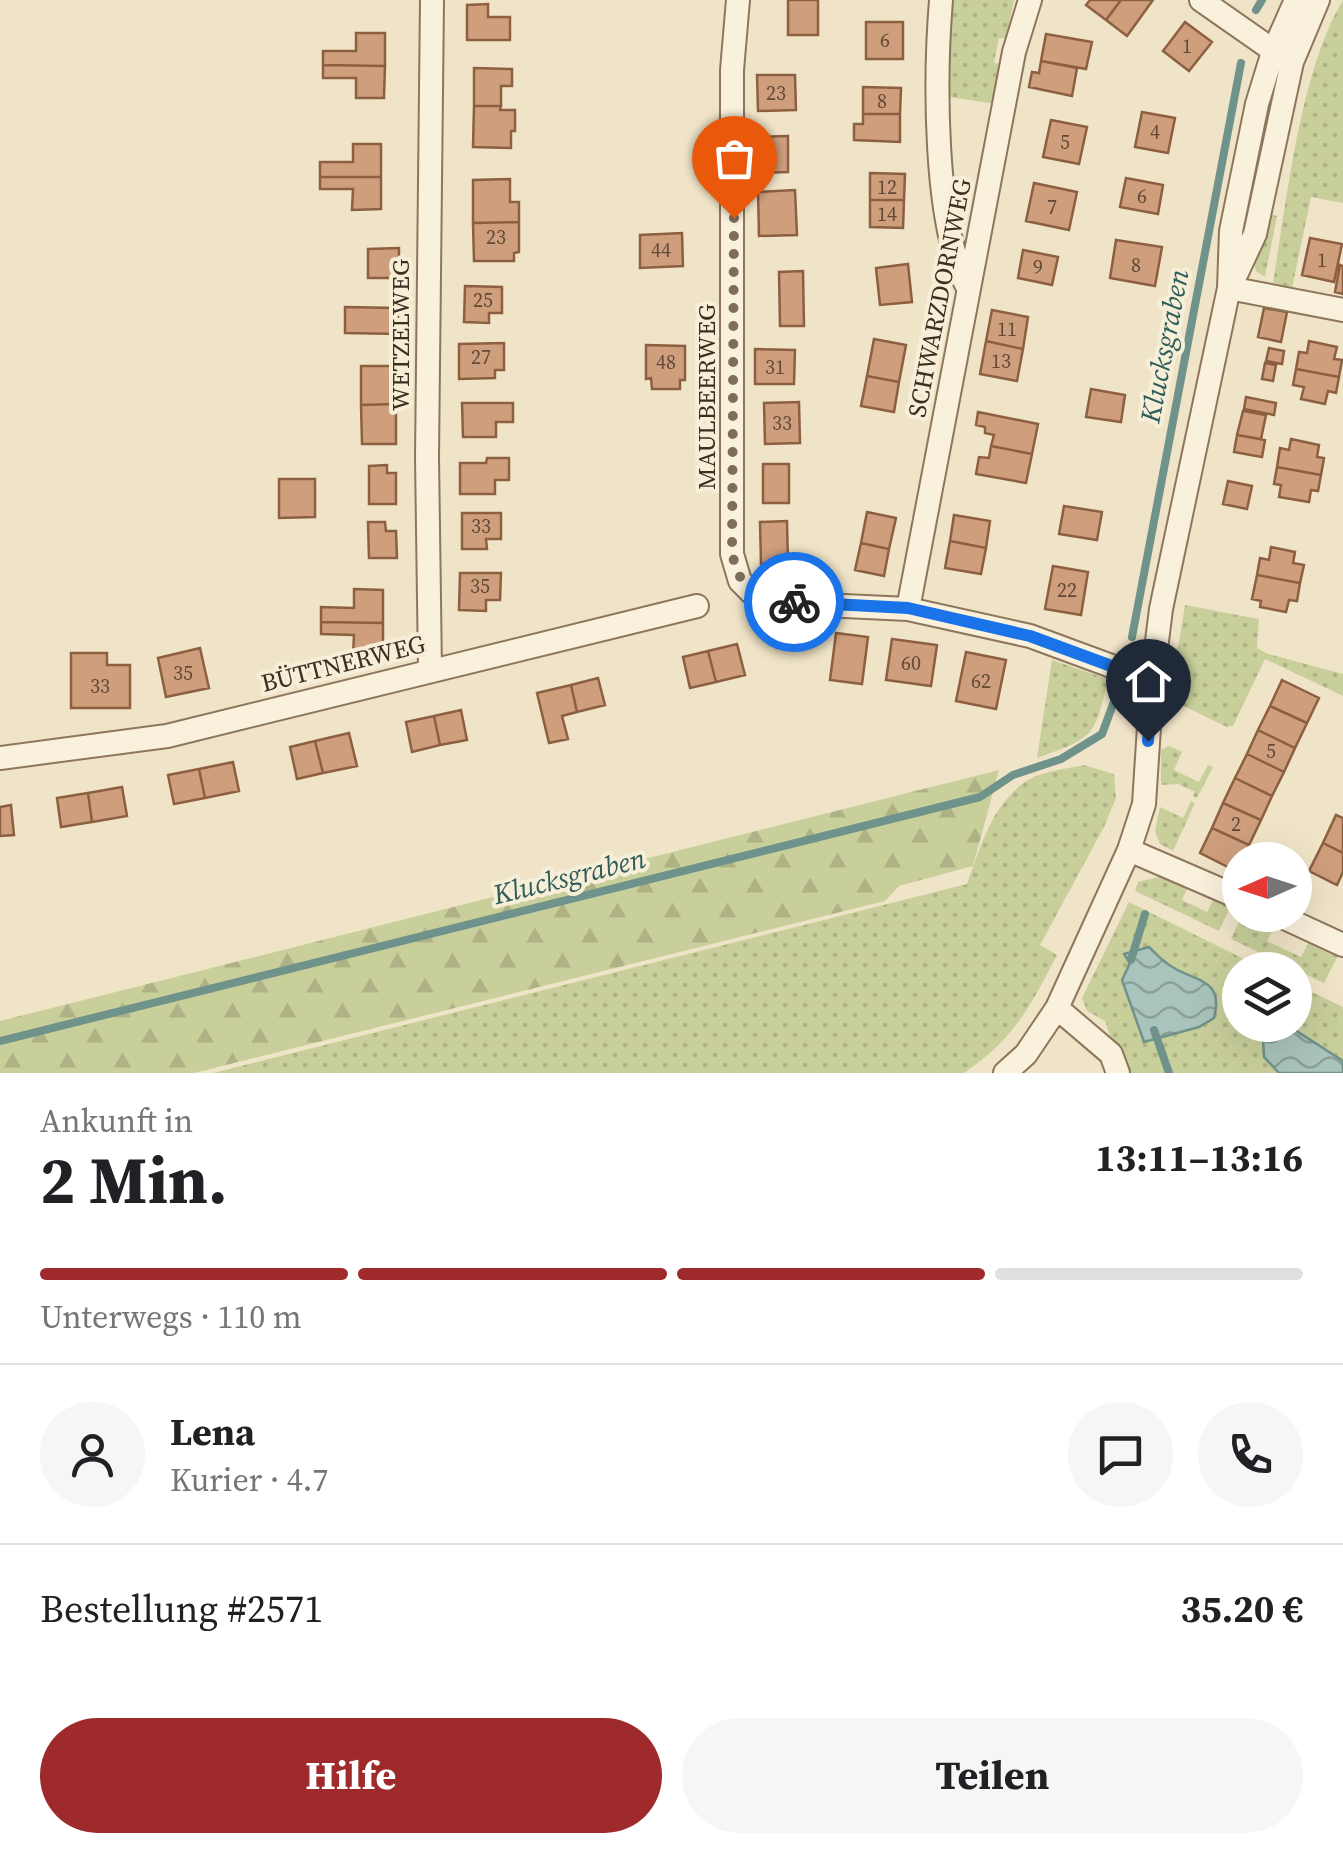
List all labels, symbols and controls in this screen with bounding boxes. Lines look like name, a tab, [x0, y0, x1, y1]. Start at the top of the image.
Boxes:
house number: 6	[880, 26, 890, 54]
house number: 1	[1182, 32, 1192, 60]
house number: 23	[766, 79, 786, 107]
house number: 8	[877, 87, 887, 115]
pin	[692, 116, 777, 219]
house number: 4	[1150, 118, 1160, 146]
house number: 5	[1060, 128, 1070, 156]
icon: bag	[707, 131, 762, 186]
house number: 12	[877, 173, 897, 201]
street label: SCHWARZDORNWEG	[899, 176, 979, 420]
house number: 6	[1137, 182, 1147, 210]
house number: 7	[1047, 193, 1057, 221]
house number: 14	[877, 200, 897, 228]
house number: 23	[486, 223, 506, 251]
house number: 44	[651, 236, 671, 264]
house number: 1	[1317, 246, 1327, 274]
house number: 8	[1131, 251, 1141, 279]
house number: 9	[1033, 253, 1043, 281]
street label: WETZELWEG	[383, 259, 417, 411]
water label: Klucksgraben	[1130, 266, 1198, 427]
house number: 25	[473, 286, 493, 314]
street label: MAULBEERWEG	[689, 304, 723, 490]
house number: 11	[997, 315, 1017, 343]
house number: 27	[471, 343, 491, 371]
house number: 13	[991, 347, 1011, 375]
house number: 48	[656, 348, 676, 376]
house number: 31	[765, 353, 785, 381]
house number: 33	[772, 409, 792, 437]
house number: 33	[471, 512, 491, 540]
courier	[744, 552, 844, 652]
house number: 35	[470, 572, 490, 600]
icon: bike	[767, 575, 822, 630]
house number: 22	[1057, 576, 1077, 604]
street label: BÜTTNERWEG	[257, 626, 429, 700]
pin	[1106, 639, 1191, 742]
house number: 60	[901, 649, 921, 677]
icon: home	[1121, 654, 1176, 709]
house number: 35	[173, 659, 193, 687]
house number: 62	[971, 667, 991, 695]
house number: 33	[90, 672, 110, 700]
house number: 5	[1266, 737, 1276, 765]
house number: 2	[1231, 810, 1241, 838]
water label: Klucksgraben	[488, 839, 649, 914]
north arrow	[1222, 842, 1312, 932]
map controls	[1222, 842, 1312, 1042]
button: layers	[1222, 952, 1312, 1042]
text: Ankunft in	[40, 1099, 193, 1143]
text: 13:11–13:16	[1095, 1132, 1303, 1184]
text: 2 Min.	[40, 1136, 227, 1225]
text: Unterwegs · 110 m	[40, 1295, 302, 1339]
button: person	[40, 1402, 145, 1507]
button: chat	[1068, 1402, 1173, 1507]
button: phone	[1198, 1402, 1303, 1507]
text: Lena	[170, 1406, 255, 1458]
text: Kurier · 4.7	[170, 1458, 328, 1502]
text: Bestellung #2571	[40, 1583, 323, 1635]
text: 35.20 €	[1180, 1583, 1303, 1635]
button: Hilfe	[40, 1718, 662, 1833]
button: Teilen	[682, 1718, 1303, 1833]

